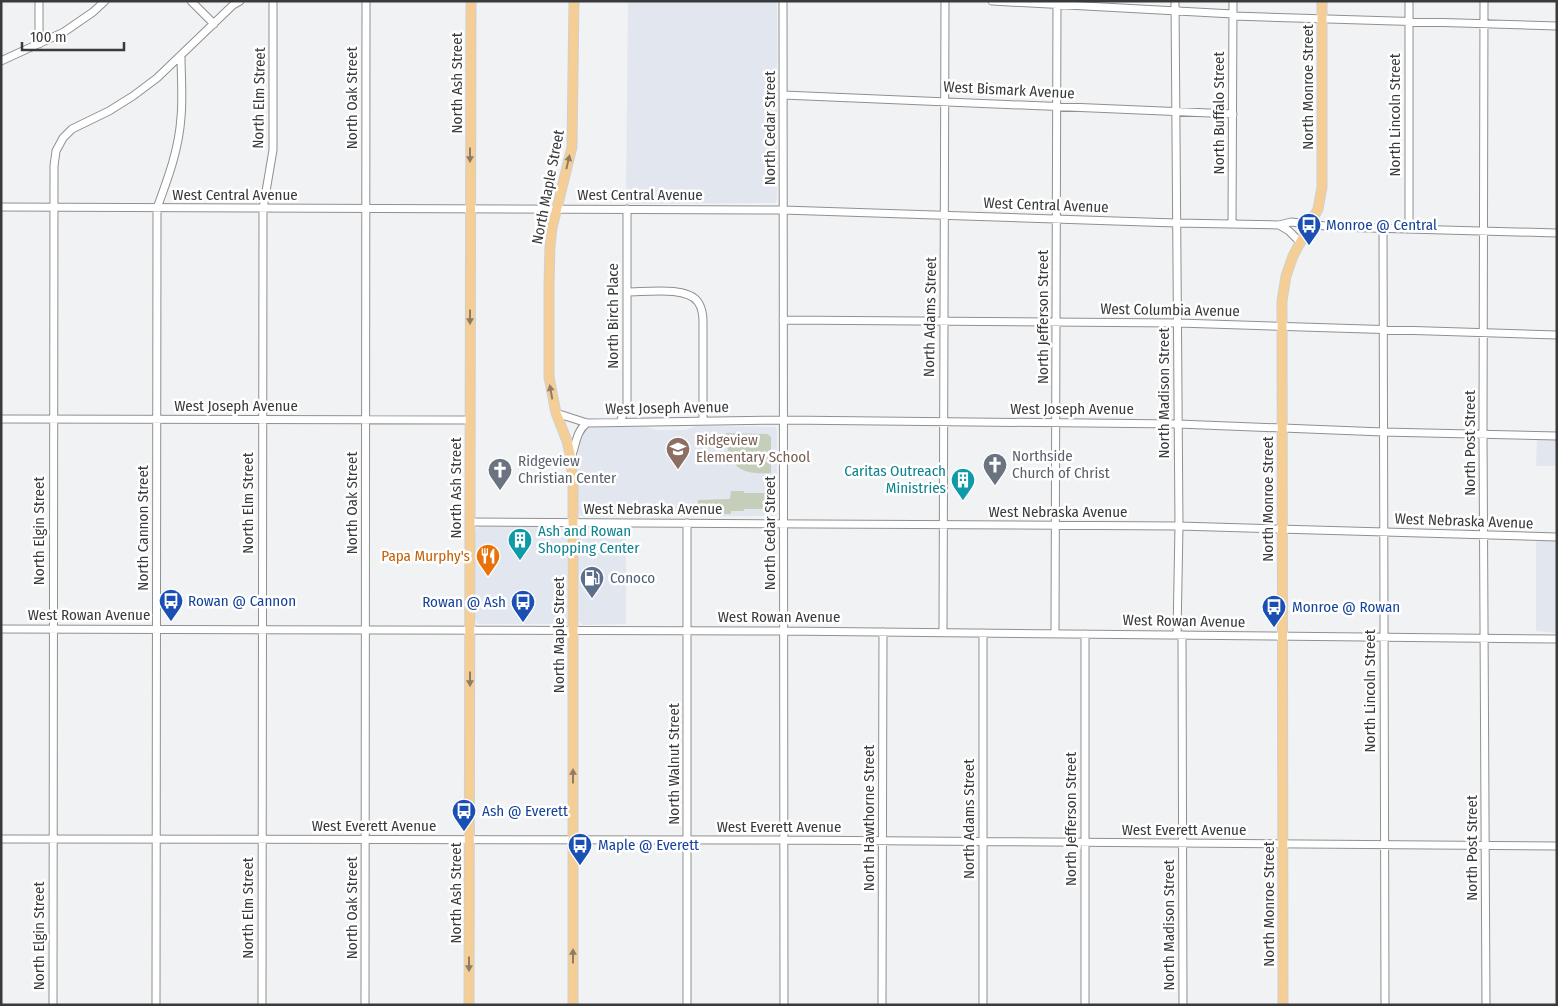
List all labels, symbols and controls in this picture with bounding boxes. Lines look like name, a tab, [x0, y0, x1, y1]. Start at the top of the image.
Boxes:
scale bar	[22, 20, 125, 52]
street label: North Monroe Street	[1299, 24, 1317, 150]
text: 100 m	[30, 28, 67, 46]
street label: North Ash Street	[448, 32, 466, 134]
street label: North Elm Street	[249, 47, 269, 149]
street label: North Oak Street	[343, 47, 361, 149]
street label: North Buffalo Street	[1210, 51, 1228, 174]
street label: North Lincoln Street	[1386, 53, 1404, 177]
street label: North Cedar Street	[761, 71, 779, 185]
street label: West Bismark Avenue	[943, 78, 1075, 102]
street label: North Maple Street	[528, 128, 568, 246]
one-way arrow	[466, 147, 474, 163]
one-way arrow	[564, 155, 572, 170]
street label: West Central Avenue	[172, 186, 298, 204]
street label: West Central Avenue	[577, 186, 703, 204]
street label: West Central Avenue	[983, 194, 1109, 216]
bus stop icon: Monroe @ Central	[1296, 212, 1322, 246]
place label: Monroe @ Central	[1326, 216, 1437, 234]
street label: North Jefferson Street	[1034, 250, 1052, 384]
street label: North Adams Street	[920, 257, 940, 377]
street label: North Birch Place	[604, 263, 622, 369]
street label: West Columbia Avenue	[1100, 300, 1240, 320]
one-way arrow	[466, 310, 474, 326]
street label: North Madison Street	[1155, 327, 1173, 459]
one-way arrow	[547, 384, 555, 400]
street label: North Post Street	[1461, 390, 1479, 496]
street label: West Joseph Avenue	[174, 397, 298, 415]
street label: West Joseph Avenue	[605, 398, 729, 418]
street label: West Joseph Avenue	[1010, 400, 1134, 418]
place label: Ridgeview Elementary School	[696, 431, 810, 466]
school or university icon: Ridgeview Elementary School	[665, 436, 691, 470]
street label: North Monroe Street	[1259, 436, 1277, 562]
street label: North Ash Street	[447, 437, 465, 539]
place label: Northside Church of Christ	[1012, 447, 1110, 482]
street label: North Elm Street	[239, 452, 257, 554]
street label: North Oak Street	[343, 452, 361, 554]
place label: Ridgeview Christian Center	[518, 452, 617, 487]
church icon: Northside Church of Christ	[982, 452, 1008, 486]
church icon: Ridgeview Christian Center	[487, 457, 513, 491]
place label: Caritas Outreach Ministries	[844, 462, 946, 497]
street label: North Cannon Street	[134, 465, 152, 591]
building icon: Caritas Outreach Ministries	[950, 467, 976, 501]
street label: North Cedar Street	[761, 476, 779, 590]
street label: North Elgin Street	[30, 477, 48, 585]
street label: West Nebraska Avenue	[584, 500, 722, 518]
street label: West Nebraska Avenue	[989, 503, 1127, 521]
street label: West Nebraska Avenue	[1394, 510, 1534, 532]
place label: Ash and Rowan Shopping Center	[538, 522, 640, 557]
building icon: Ash and Rowan Shopping Center	[507, 527, 533, 561]
restaurant icon: Papa Murphy's	[475, 543, 501, 577]
place label: Papa Murphy's	[381, 547, 470, 565]
fuel station icon: Conoco	[579, 565, 605, 599]
place label: Conoco	[610, 569, 655, 587]
street label: North Maple Street	[550, 577, 568, 693]
bus stop icon: Rowan @ Cannon	[158, 588, 184, 622]
bus stop icon: Rowan @ Ash	[510, 589, 536, 623]
place label: Rowan @ Cannon	[188, 592, 296, 610]
place label: Rowan @ Ash	[422, 593, 506, 611]
bus stop icon: Monroe @ Rowan	[1261, 594, 1287, 628]
place label: Monroe @ Rowan	[1292, 598, 1400, 616]
street label: West Rowan Avenue	[28, 606, 150, 624]
street label: West Rowan Avenue	[718, 608, 840, 626]
street label: West Rowan Avenue	[1123, 611, 1245, 631]
street label: North Lincoln Street	[1361, 629, 1379, 753]
one-way arrow	[466, 672, 474, 688]
street label: North Walnut Street	[665, 703, 683, 825]
street label: North Hawthorne Street	[860, 745, 878, 891]
street label: North Jefferson Street	[1062, 752, 1080, 886]
street label: North Adams Street	[960, 759, 978, 879]
one-way arrow	[569, 768, 577, 784]
street label: North Post Street	[1463, 795, 1481, 901]
bus stop icon: Ash @ Everett	[451, 798, 477, 832]
place label: Ash @ Everett	[482, 802, 568, 820]
street label: West Everett Avenue	[312, 817, 436, 835]
street label: West Everett Avenue	[717, 818, 841, 836]
street label: West Everett Avenue	[1122, 821, 1246, 839]
bus stop icon: Maple @ Everett	[567, 832, 593, 866]
place label: Maple @ Everett	[598, 836, 699, 854]
street label: North Monroe Street	[1260, 841, 1278, 967]
street label: North Ash Street	[447, 842, 465, 944]
street label: North Elm Street	[239, 857, 257, 959]
street label: North Oak Street	[343, 857, 361, 959]
street label: North Madison Street	[1160, 859, 1178, 991]
street label: North Elgin Street	[30, 882, 48, 990]
one-way arrow	[569, 948, 577, 964]
one-way arrow	[465, 957, 473, 973]

